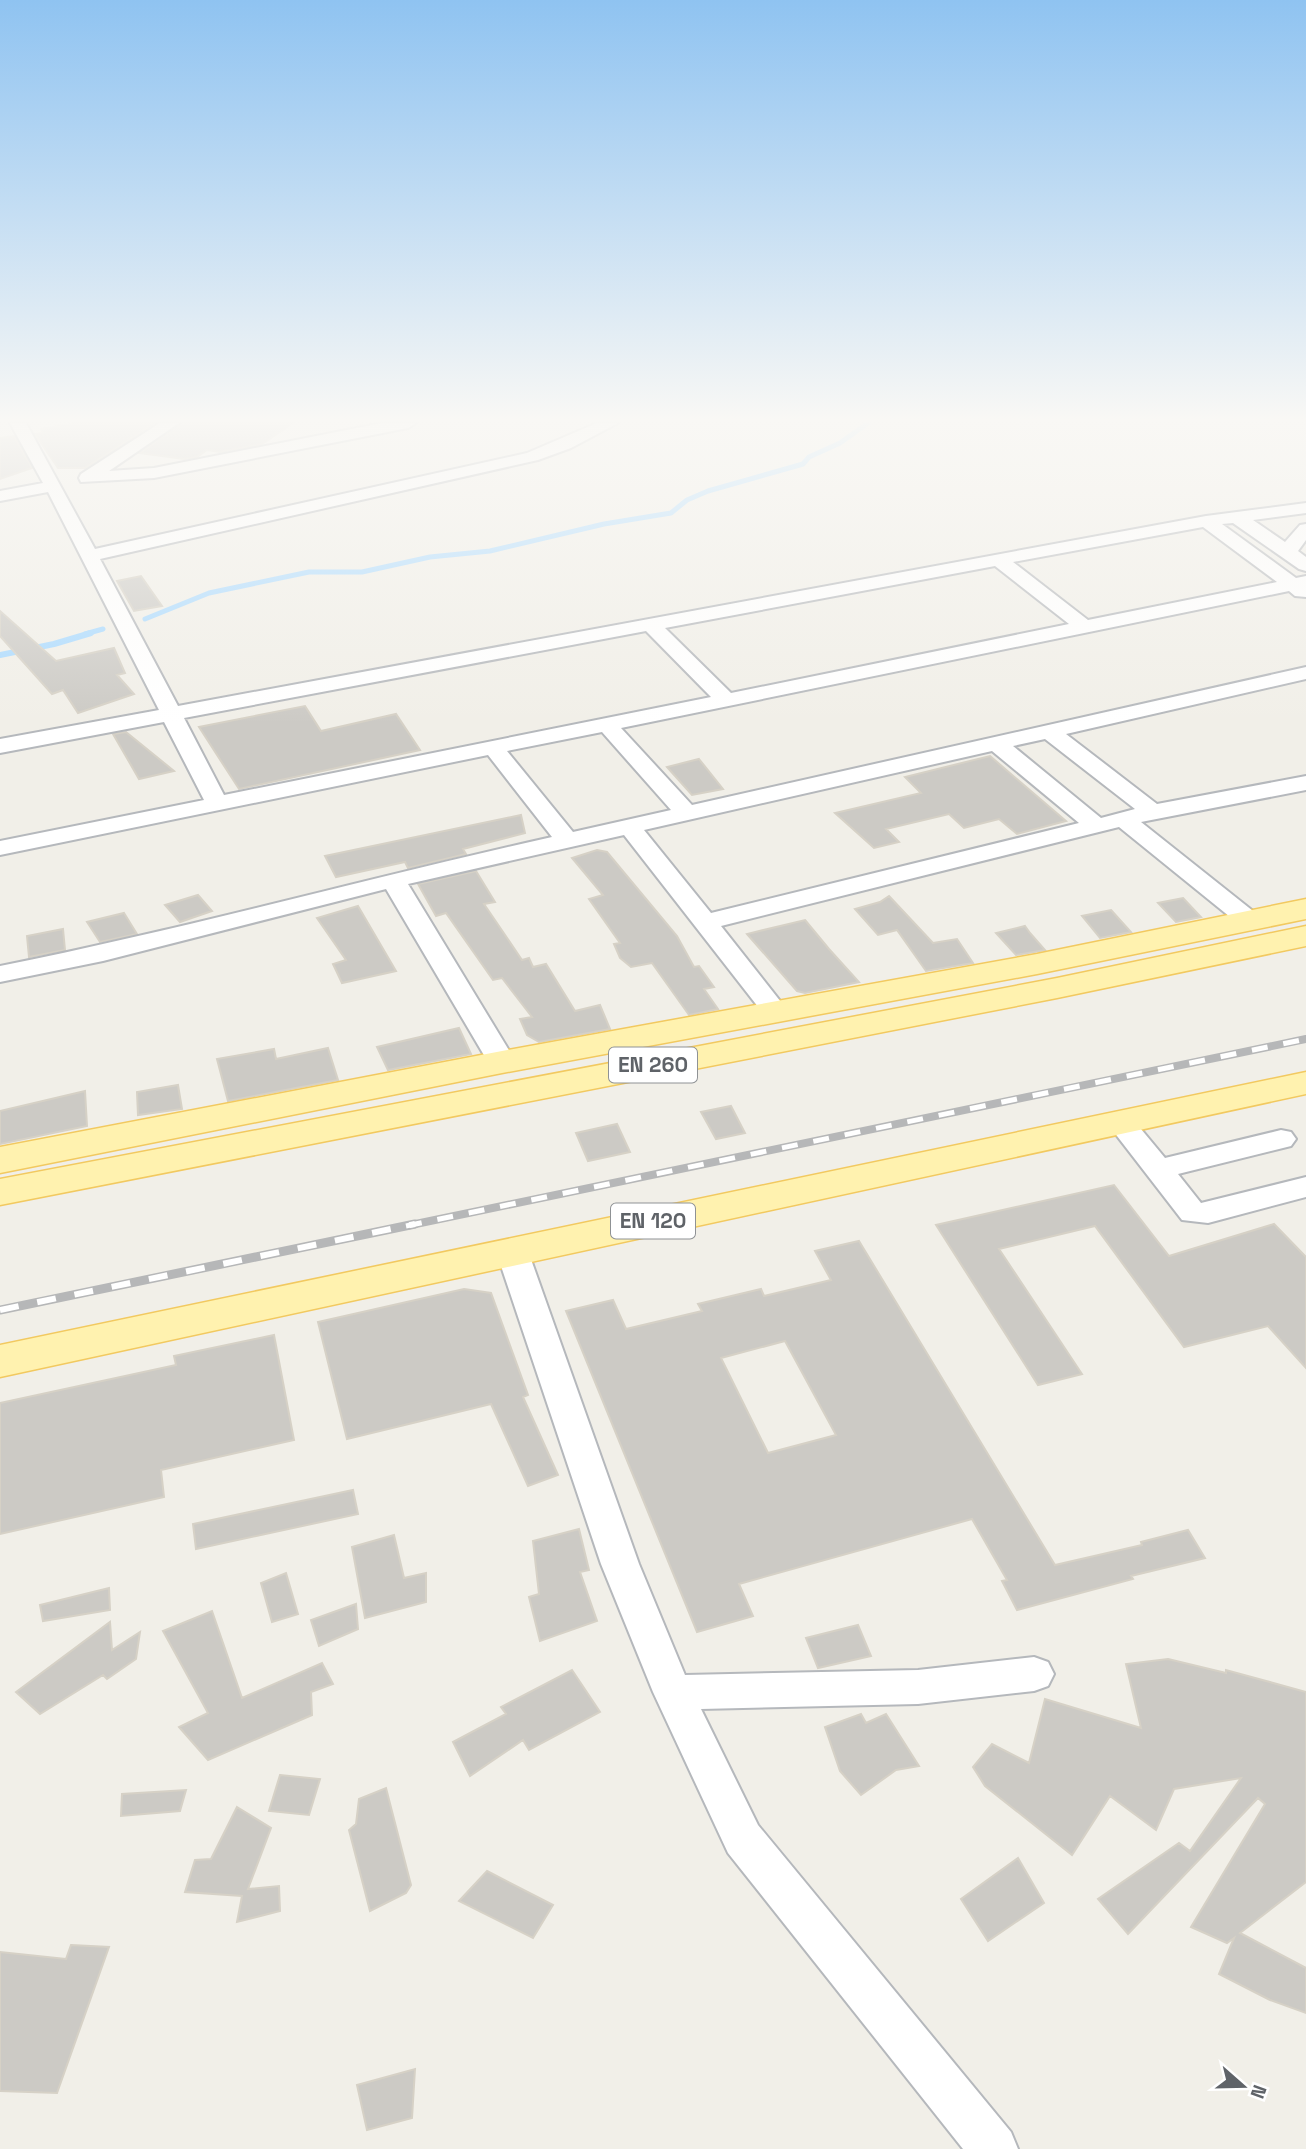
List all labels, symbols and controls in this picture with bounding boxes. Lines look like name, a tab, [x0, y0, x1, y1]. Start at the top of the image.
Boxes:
road number: EN 260	[609, 1048, 697, 1082]
road number: EN 120	[611, 1204, 695, 1238]
north arrow	[1208, 2051, 1278, 2121]
text: N	[1245, 2081, 1272, 2102]

